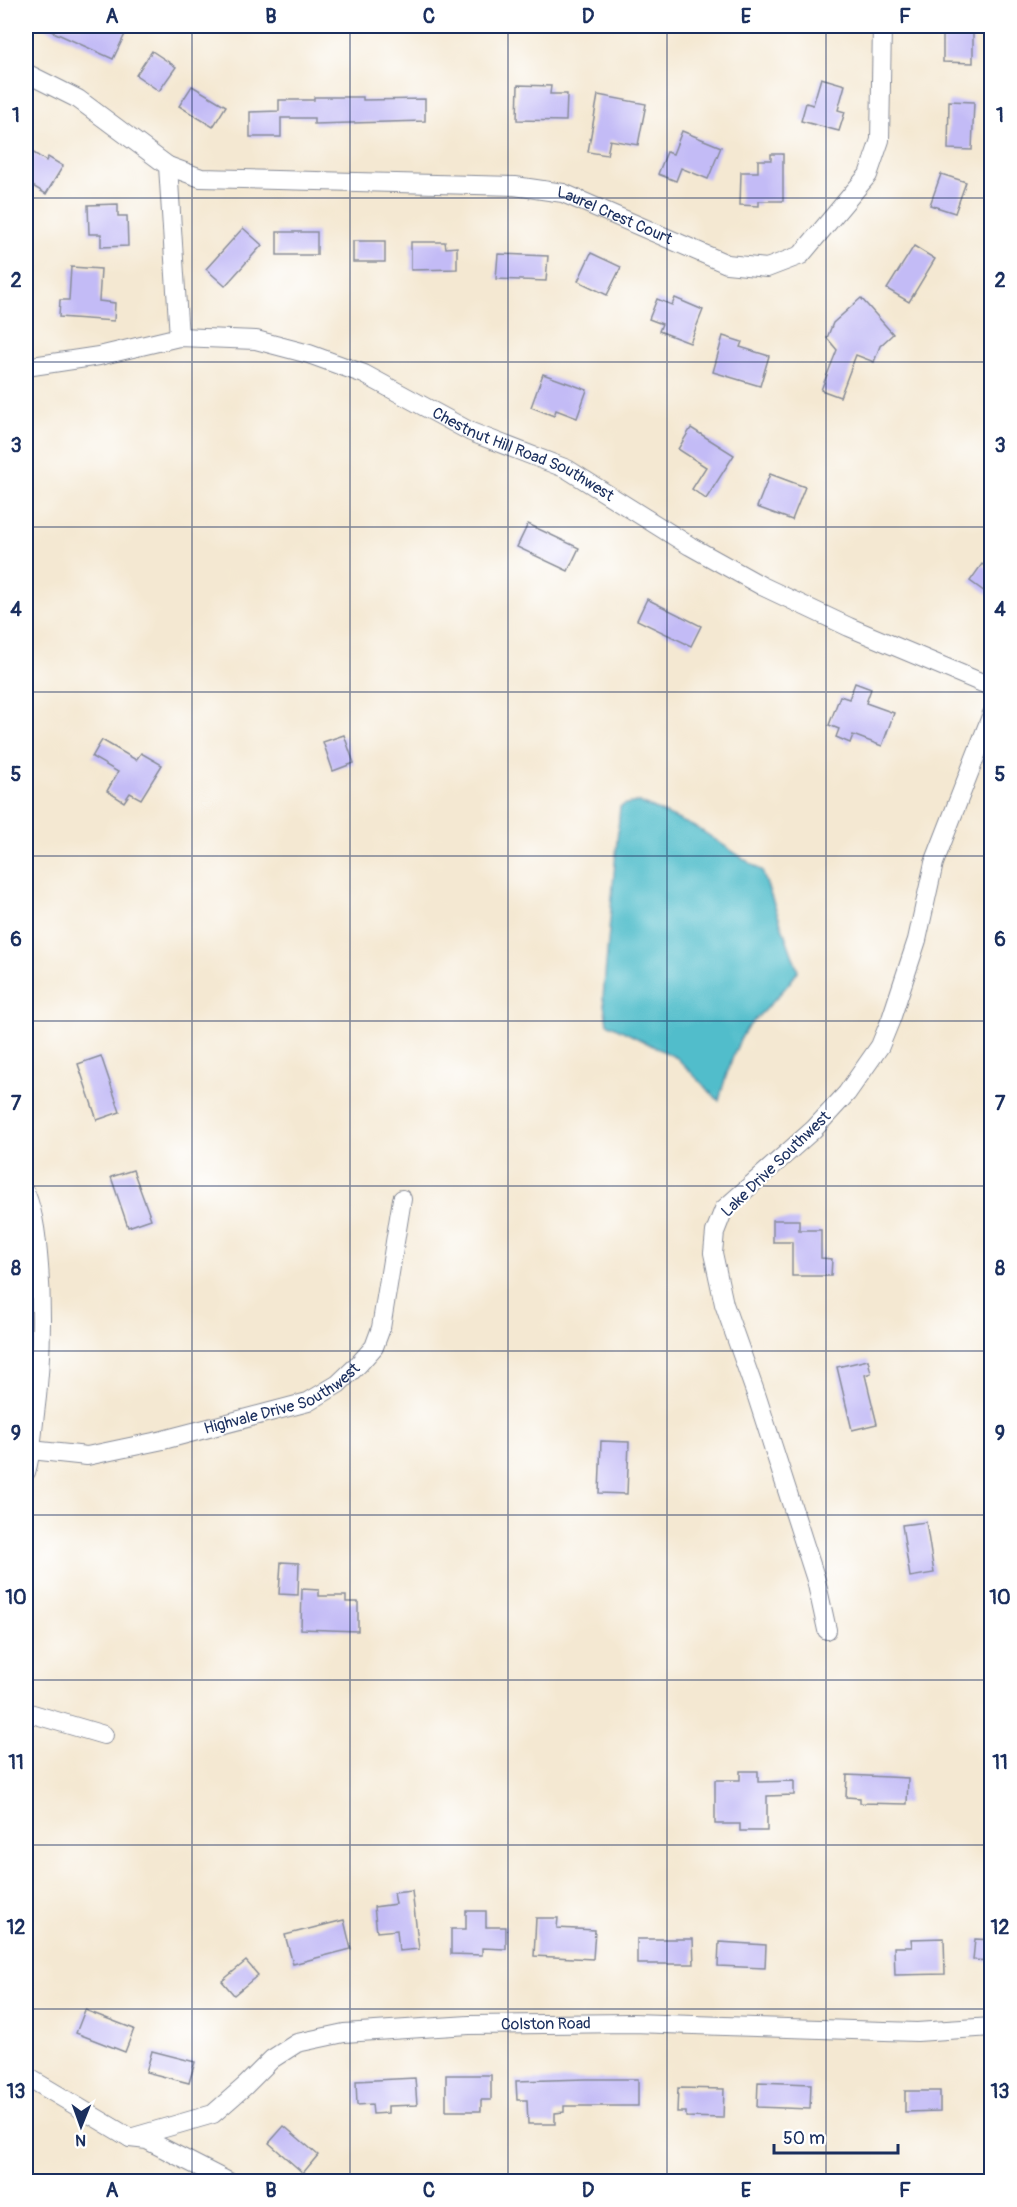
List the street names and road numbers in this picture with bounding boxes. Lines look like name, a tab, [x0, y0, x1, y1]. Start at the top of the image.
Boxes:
street label: Laurel Crest Court	[556, 182, 676, 249]
street label: Chestnut Hill Road Southwest	[429, 403, 618, 506]
street label: Lake Drive Southwest	[717, 1106, 835, 1221]
street label: Highvale Drive Southwest	[202, 1358, 364, 1439]
street label: Colston Road	[501, 2014, 591, 2035]

